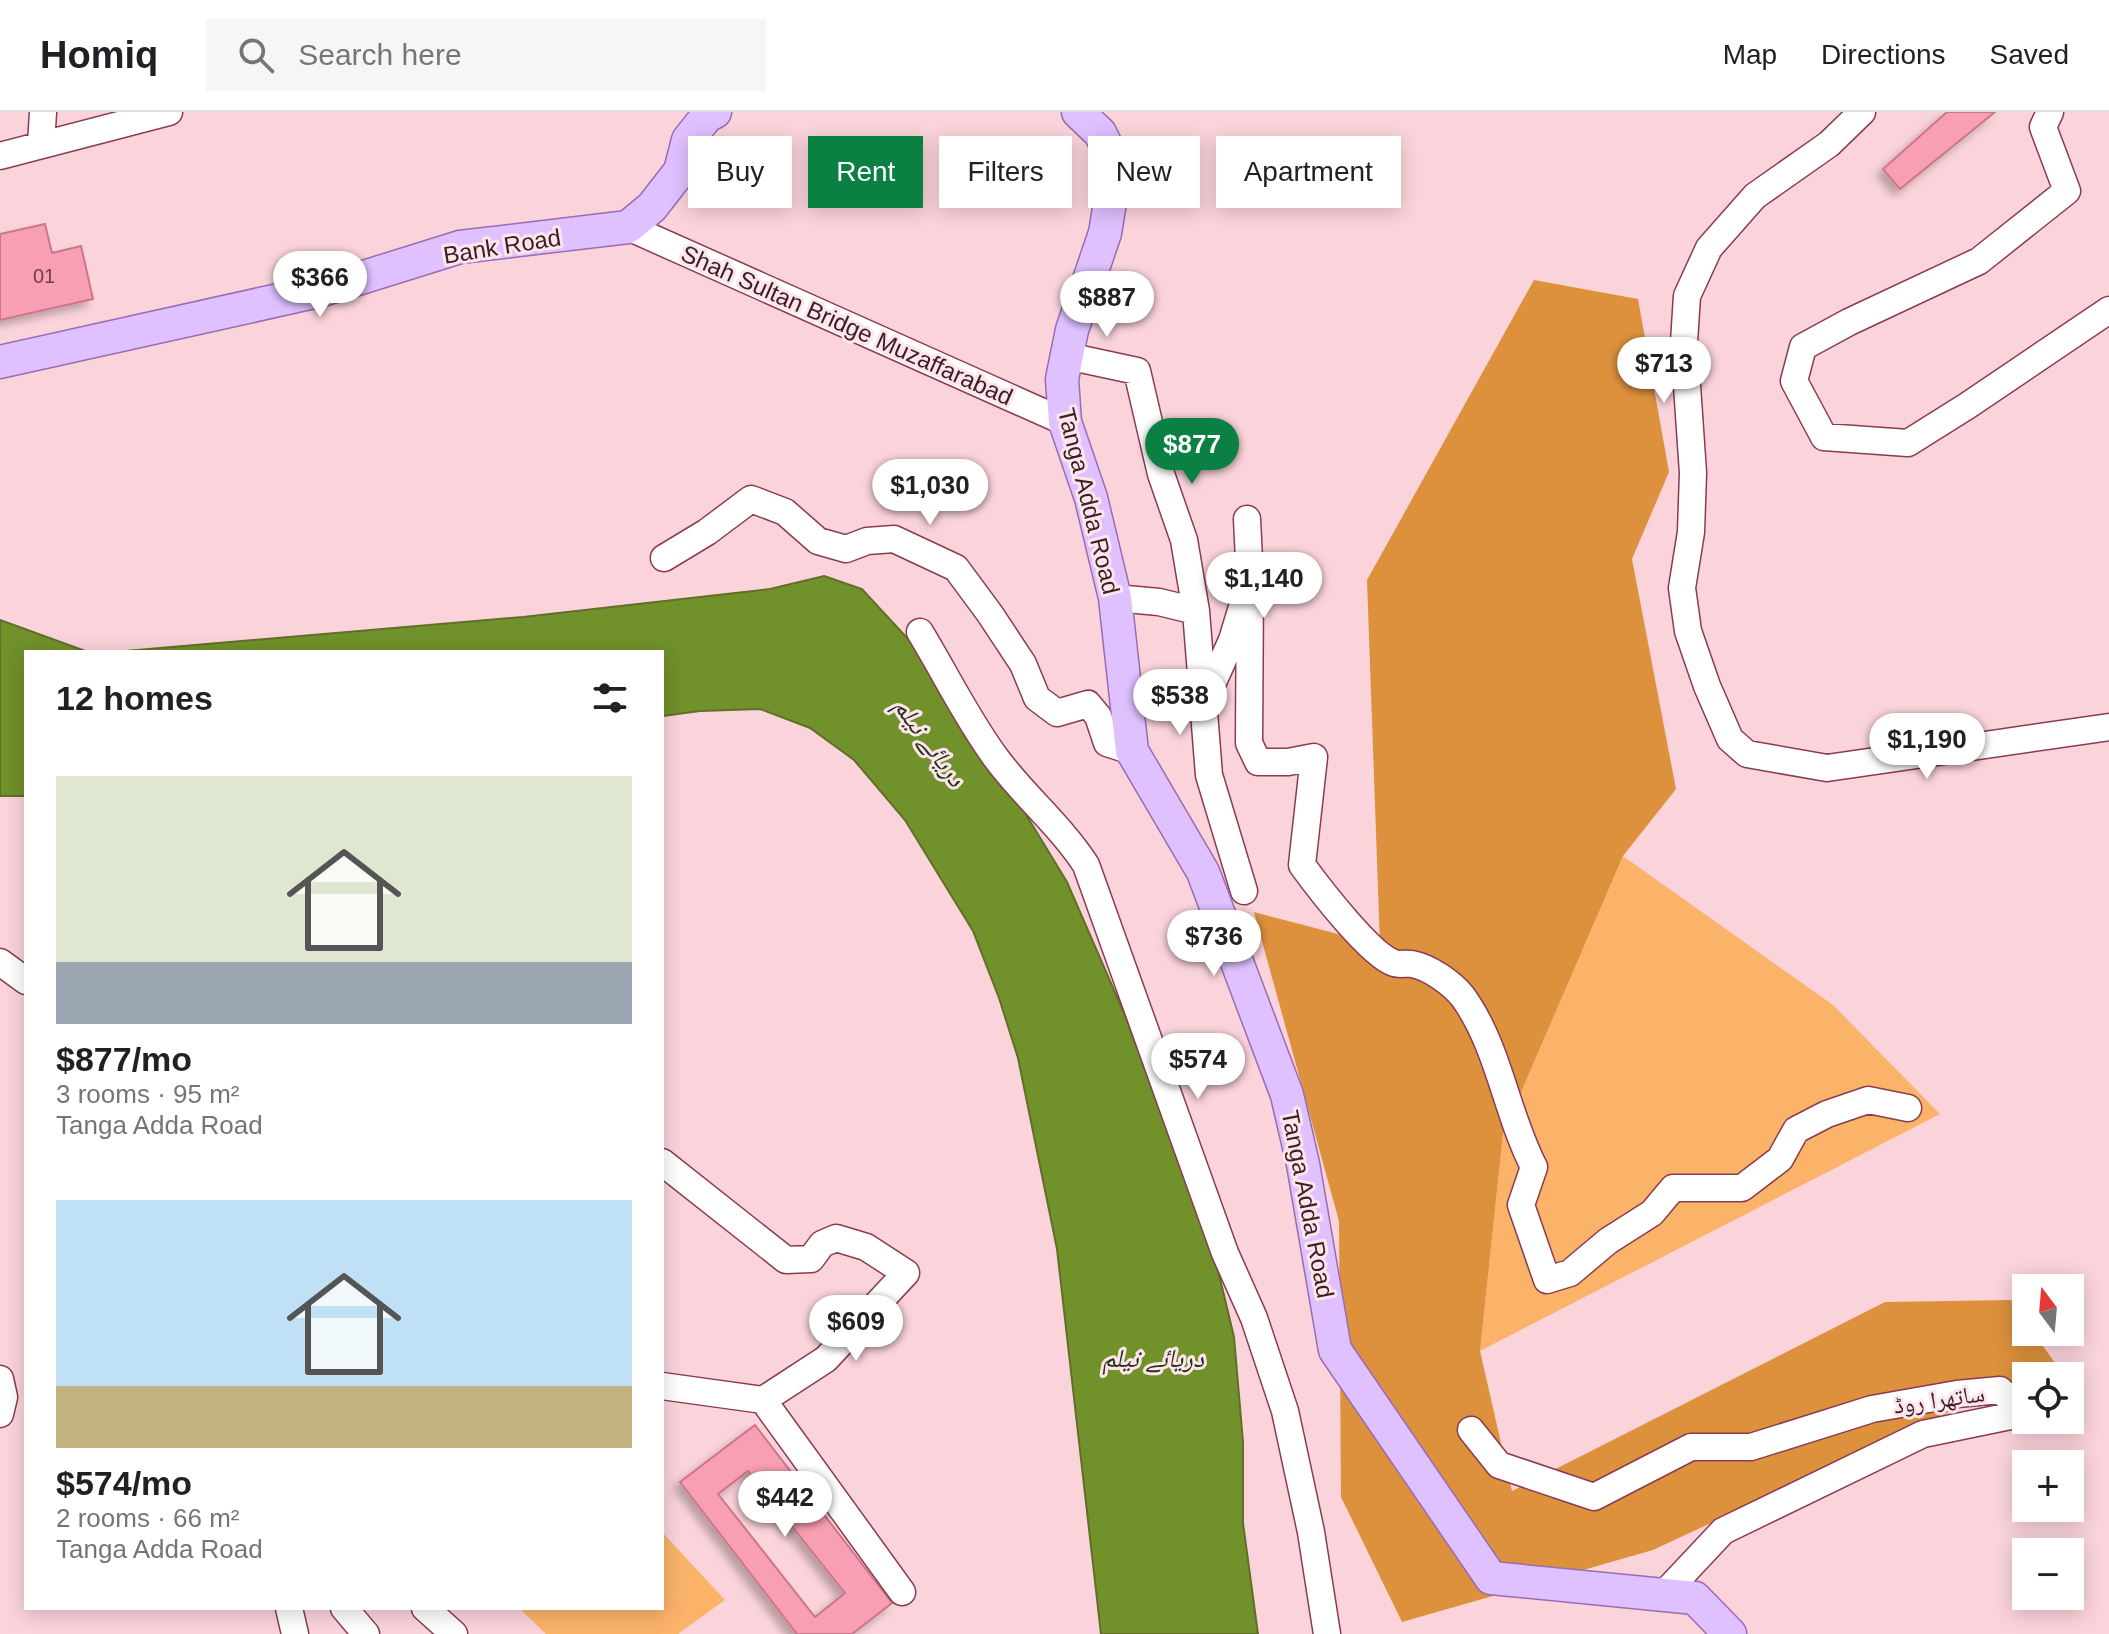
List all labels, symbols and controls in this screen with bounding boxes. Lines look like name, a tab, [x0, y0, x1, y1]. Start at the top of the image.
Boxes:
search box	[206, 19, 766, 91]
icon: search	[234, 33, 278, 77]
text: Homiq	[40, 34, 158, 76]
text: Search here	[298, 38, 462, 71]
text: Map	[1723, 39, 1777, 70]
text: Directions	[1821, 39, 1946, 70]
text: Saved	[1990, 39, 2069, 70]
chip: Buy	[688, 136, 792, 208]
chip: Rent	[808, 136, 923, 208]
chip: Filters	[939, 136, 1072, 208]
chip: New	[1088, 136, 1200, 208]
chip: Apartment	[1216, 136, 1401, 208]
street label: Bank Road	[441, 223, 563, 269]
street label: Shah Sultan Bridge Muzaffarabad	[677, 239, 1017, 411]
pin: $366	[273, 251, 367, 319]
text: $366	[291, 262, 349, 292]
house number: 01	[33, 265, 55, 287]
pin: $887	[1060, 271, 1154, 339]
text: $887	[1078, 282, 1136, 312]
pin: $713	[1617, 337, 1711, 405]
text: $713	[1635, 348, 1693, 378]
street label: Tanga Adda Road	[1053, 405, 1125, 597]
pin: $877	[1145, 418, 1239, 486]
text: $877	[1163, 429, 1221, 459]
pin: $1,030	[865, 459, 995, 527]
text: $1,030	[890, 470, 970, 500]
pin: $1,140	[1199, 552, 1329, 620]
text: $1,140	[1224, 563, 1304, 593]
pin: $538	[1133, 669, 1227, 737]
icon: filters	[588, 676, 632, 720]
text: 12 homes	[56, 679, 213, 717]
text: $538	[1151, 680, 1209, 710]
water label: دریائے نیلم	[886, 692, 972, 793]
pin: $1,190	[1862, 713, 1992, 781]
text: $1,190	[1887, 724, 1967, 754]
icon: home	[272, 828, 416, 972]
pin: $736	[1167, 910, 1261, 978]
text: $736	[1185, 921, 1243, 951]
pin: $574	[1151, 1033, 1245, 1101]
text: $877/mo	[56, 1040, 192, 1078]
text: $574	[1169, 1044, 1227, 1074]
text: 3 rooms · 95 m²	[56, 1079, 240, 1109]
street label: Tanga Adda Road	[1277, 1108, 1339, 1300]
text: Tanga Adda Road	[56, 1110, 263, 1140]
icon: home	[272, 1252, 416, 1396]
north arrow	[2012, 1274, 2084, 1346]
map controls	[2012, 1274, 2084, 1610]
pin: $609	[809, 1295, 903, 1363]
text: $609	[827, 1306, 885, 1336]
water label: دریائے نیلم	[1102, 1343, 1204, 1375]
button: locate	[2012, 1362, 2084, 1434]
street label: ساتھرا روڈ	[1892, 1379, 1986, 1419]
button: +	[2012, 1450, 2084, 1522]
text: $574/mo	[56, 1464, 192, 1502]
pin: $442	[738, 1471, 832, 1539]
text: $442	[756, 1482, 814, 1512]
text: 2 rooms · 66 m²	[56, 1503, 240, 1533]
text: Tanga Adda Road	[56, 1534, 263, 1564]
button: −	[2012, 1538, 2084, 1610]

